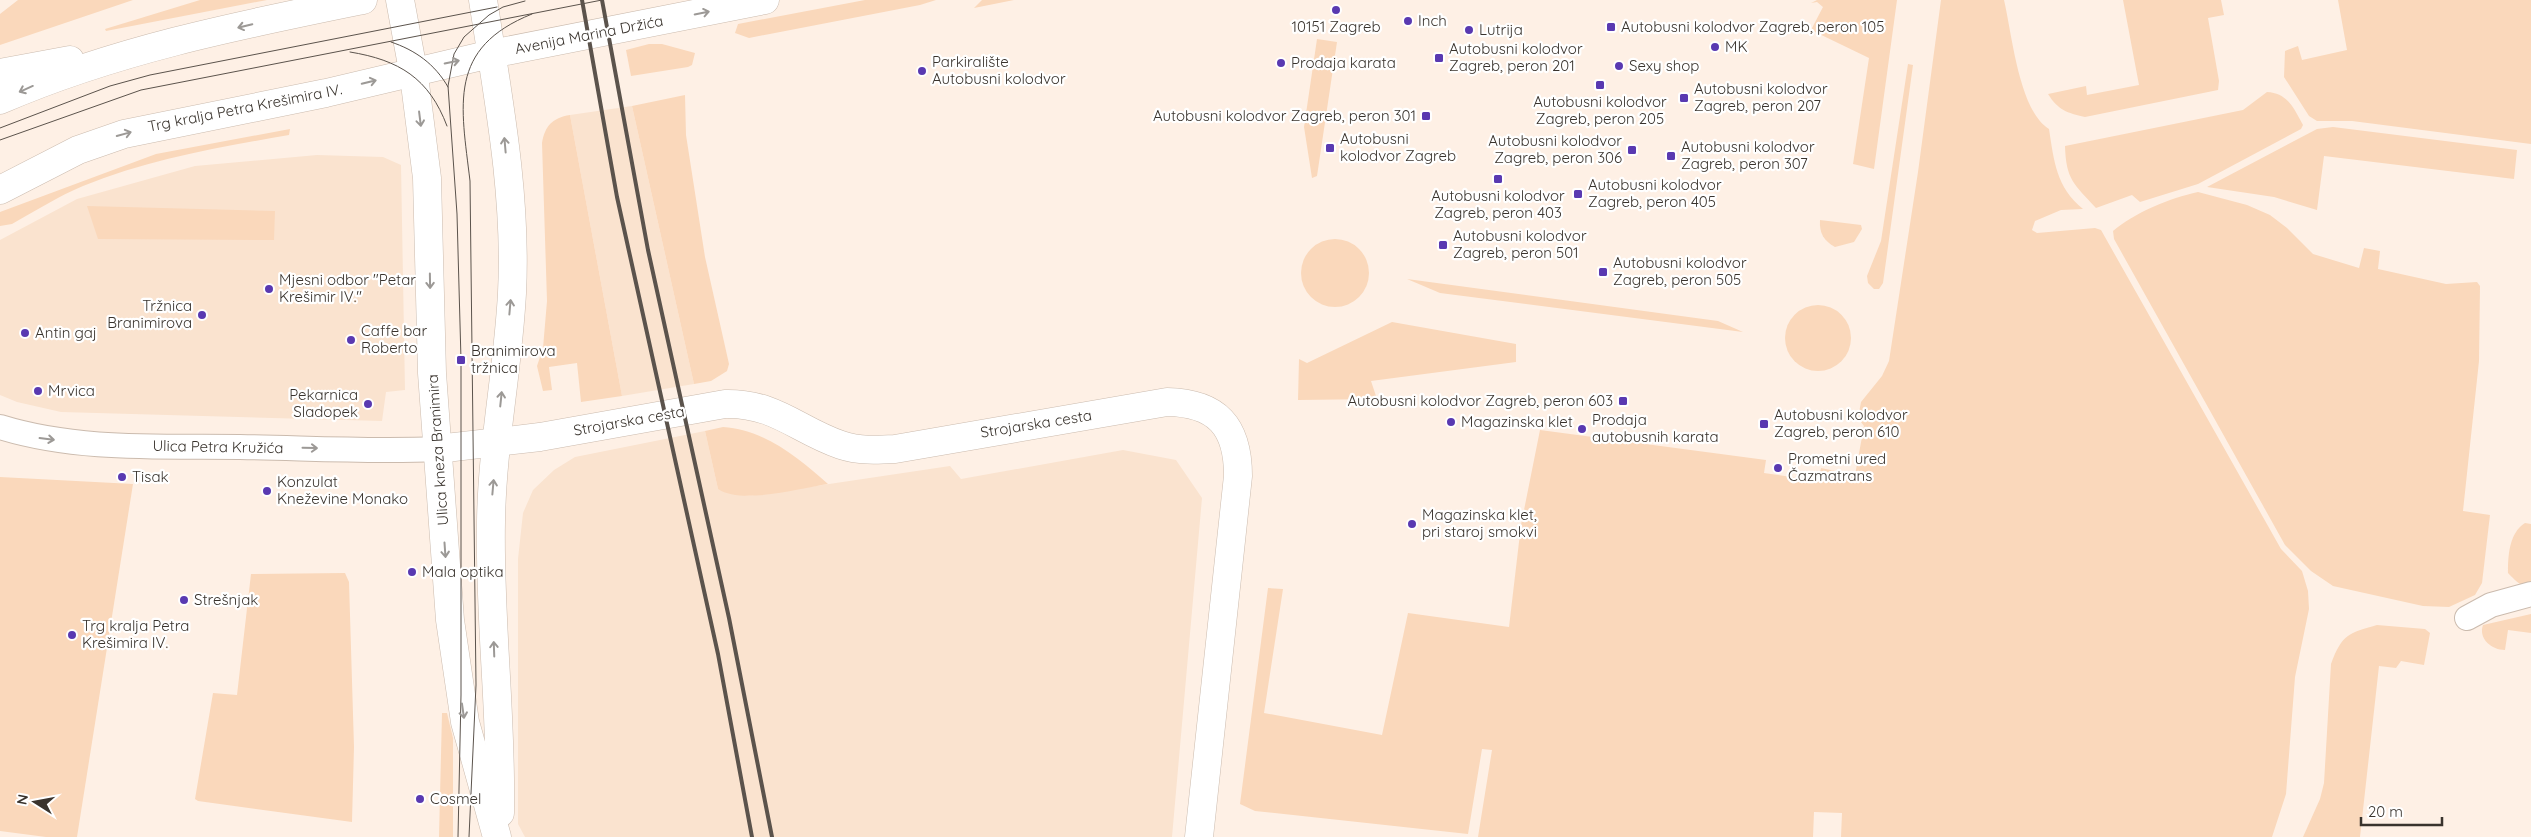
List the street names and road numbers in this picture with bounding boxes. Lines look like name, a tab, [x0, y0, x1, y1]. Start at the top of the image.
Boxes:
street label: Avenija Marina Držića	[513, 11, 665, 58]
street label: Trg kralja Petra Krešimira IV.	[146, 79, 344, 136]
street label: Ulica kneza Branimira	[423, 374, 452, 526]
street label: Strojarska cesta	[572, 401, 686, 440]
street label: Strojarska cesta	[979, 405, 1093, 442]
street label: Ulica Petra Kružića	[152, 436, 284, 457]

